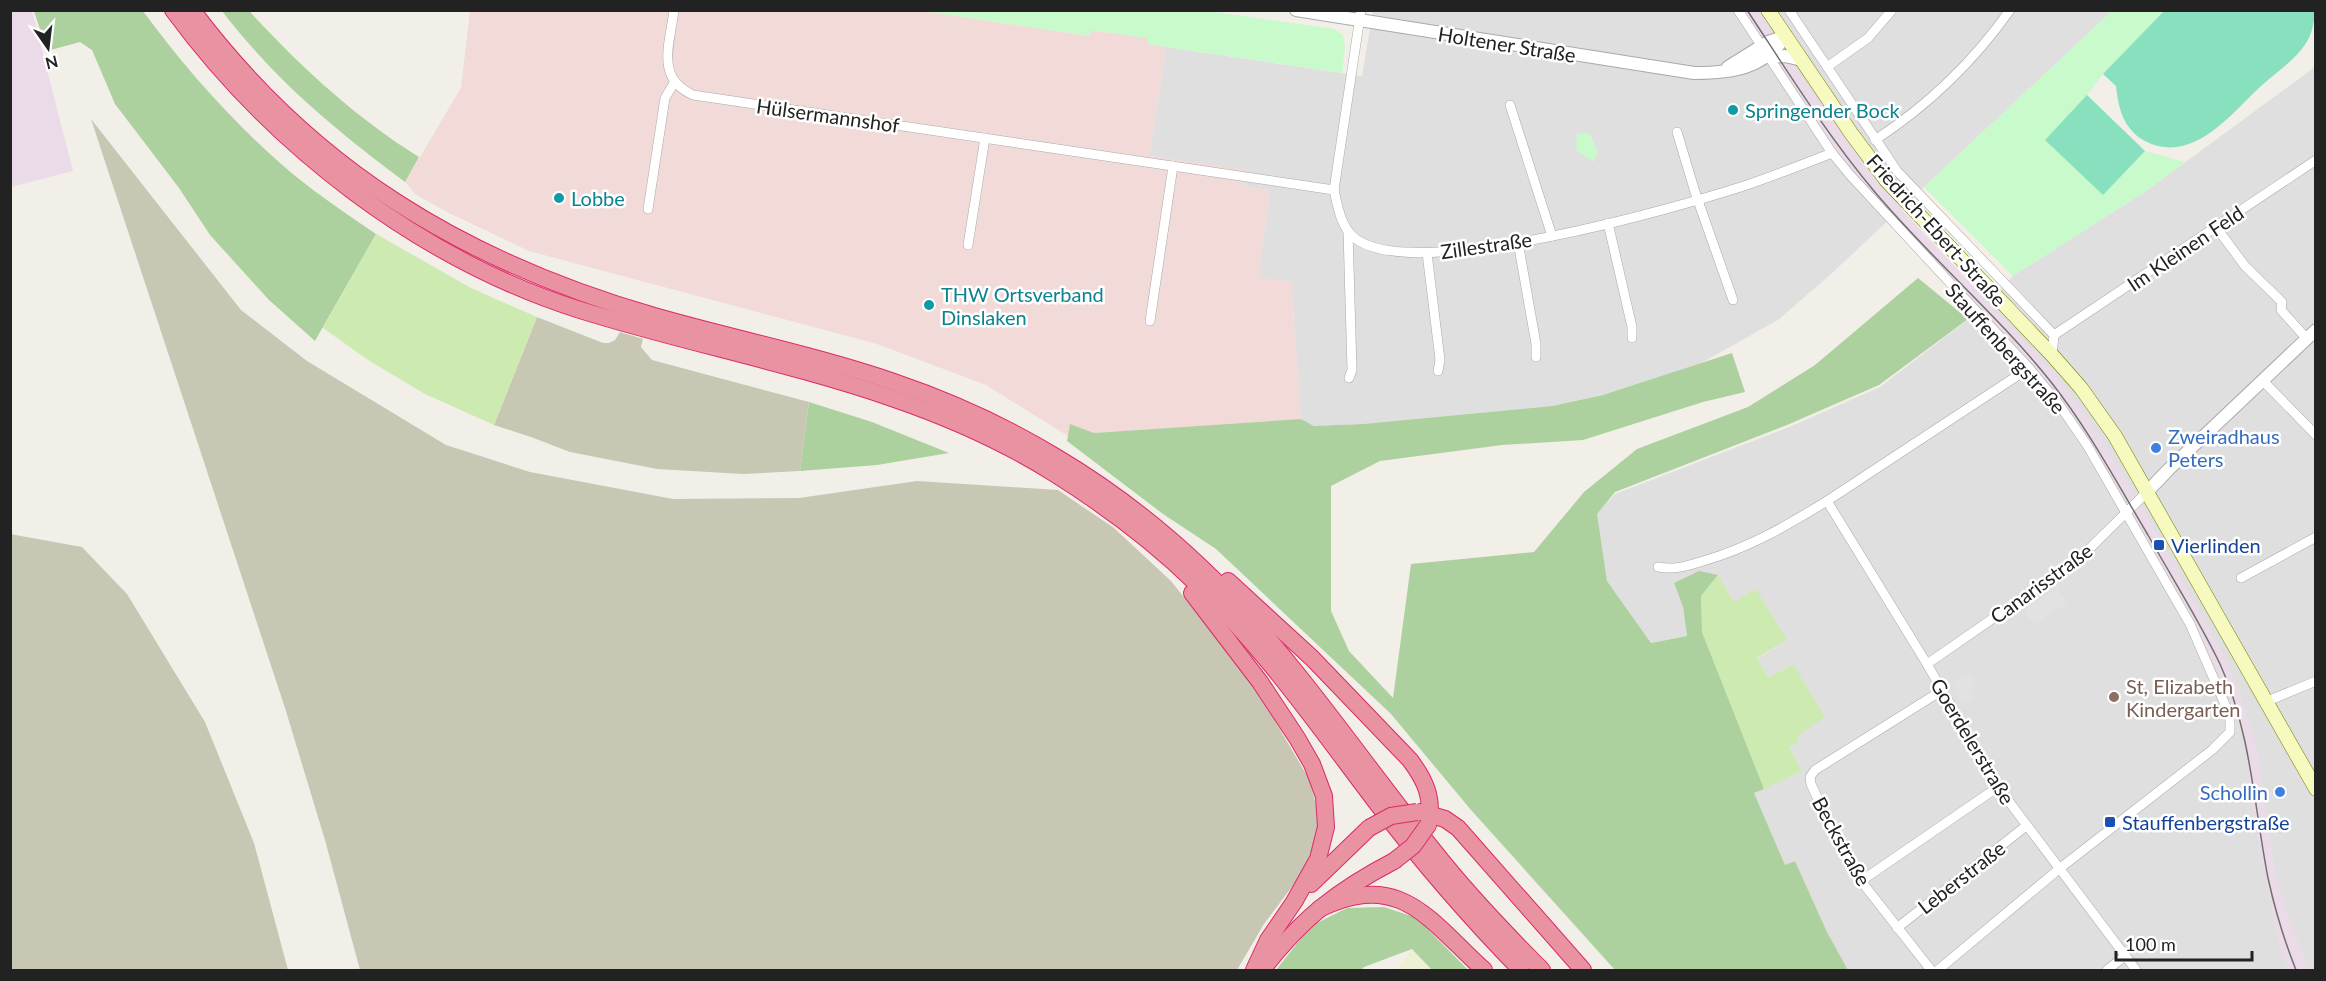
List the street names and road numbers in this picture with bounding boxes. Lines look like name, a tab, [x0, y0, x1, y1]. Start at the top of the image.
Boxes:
street label: Holtener Straße	[1436, 21, 1578, 67]
street label: Hülsermannshof	[755, 93, 901, 137]
street label: Friedrich-Ebert-Straße	[1862, 149, 2012, 311]
street label: Im Kleinen Feld	[2122, 200, 2248, 296]
street label: Zillestraße	[1439, 227, 1533, 263]
street label: Stauffenbergstraße	[1941, 278, 2071, 418]
street label: Canarisstraße	[1985, 538, 2097, 628]
street label: Goerdelerstraße	[1926, 674, 2020, 808]
street label: Beckstraße	[1808, 792, 1876, 890]
street label: Leberstraße	[1913, 835, 2009, 919]

